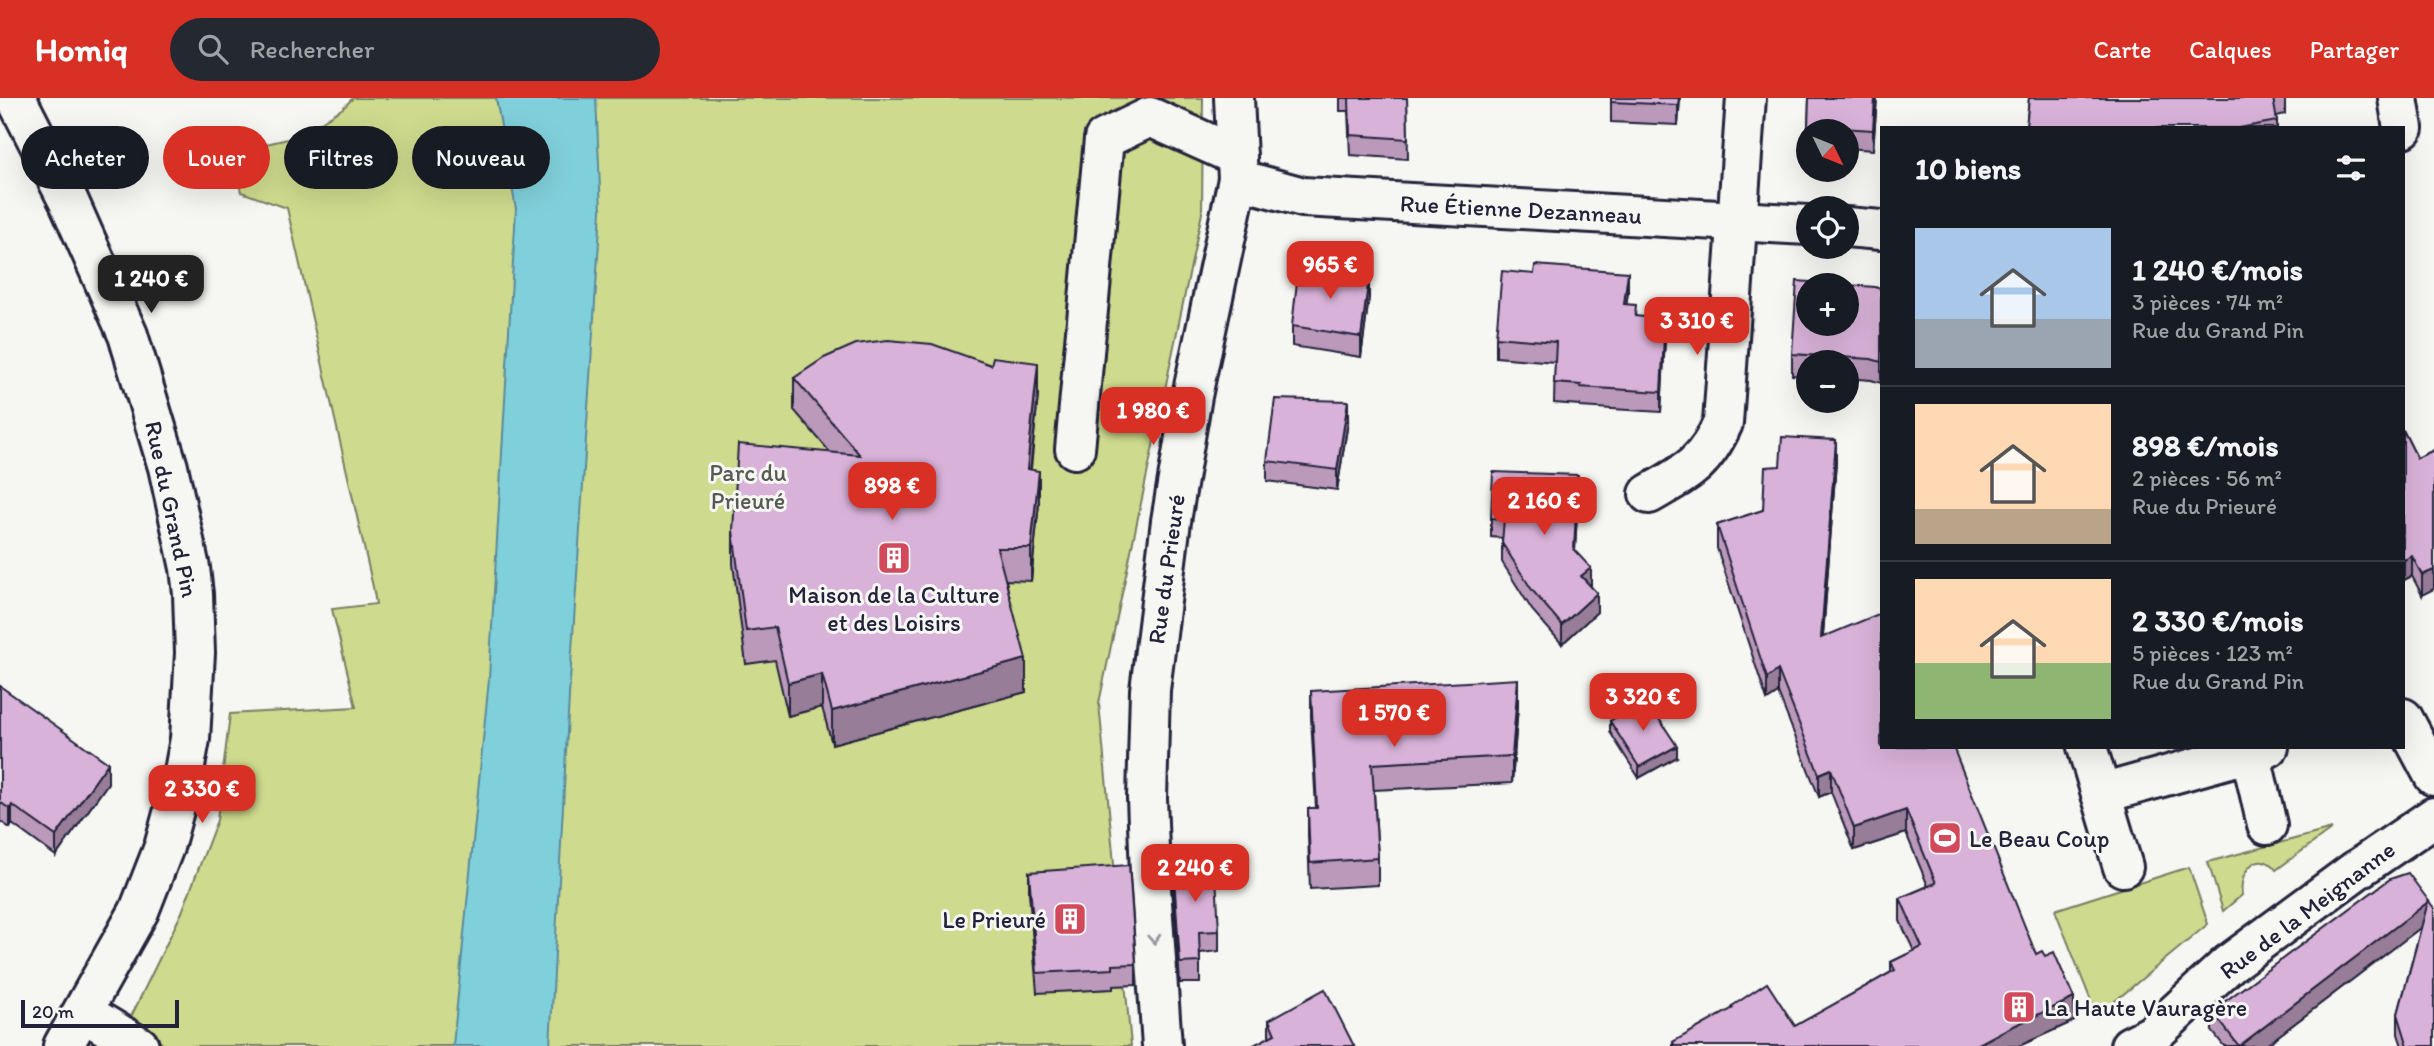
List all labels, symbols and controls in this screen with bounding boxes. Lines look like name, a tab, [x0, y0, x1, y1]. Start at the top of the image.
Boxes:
search box	[170, 18, 660, 81]
text: Homiq	[35, 30, 128, 69]
icon: search	[194, 30, 232, 68]
text: Rechercher	[250, 33, 374, 65]
text: Carte	[2094, 35, 2151, 64]
text: Calques	[2189, 35, 2272, 64]
text: Partager	[2310, 35, 2399, 64]
north arrow	[1796, 119, 1858, 182]
map controls	[1796, 119, 1859, 413]
chip: Acheter	[21, 126, 149, 189]
chip: Louer	[163, 126, 270, 189]
chip: Filtres	[284, 126, 398, 189]
chip: Nouveau	[412, 126, 550, 189]
icon: filters	[2332, 149, 2370, 187]
text: 10 biens	[1915, 150, 2021, 187]
street label: Rue Étienne Dezanneau	[1399, 188, 1643, 230]
button: locate	[1796, 196, 1859, 259]
pin: 965 €	[1281, 242, 1379, 301]
text: 965 €	[1303, 250, 1357, 278]
text: 1 240 €/mois	[2132, 251, 2303, 288]
pin: 1 240 €	[86, 256, 216, 315]
icon: home	[1971, 256, 2055, 340]
text: 1 240 €	[114, 264, 188, 292]
button: +	[1796, 273, 1859, 336]
text: 3 pièces · 74 m²	[2132, 288, 2283, 316]
pin: 3 310 €	[1632, 298, 1762, 357]
text: 3 310 €	[1660, 306, 1734, 334]
text: Rue du Grand Pin	[2132, 316, 2304, 344]
button: −	[1796, 350, 1859, 413]
pin: 1 980 €	[1088, 388, 1218, 447]
text: 1 980 €	[1117, 396, 1189, 424]
street label: Rue du Grand Pin	[139, 418, 205, 600]
text: 898 €/mois	[2132, 427, 2279, 464]
icon: home	[1971, 432, 2055, 516]
park label: Parc du Prieuré	[709, 458, 787, 515]
pin: 898 €	[843, 462, 941, 522]
text: 2 pièces · 56 m²	[2132, 464, 2282, 492]
text: 898 €	[864, 471, 920, 499]
pin: 2 160 €	[1479, 478, 1609, 537]
text: 2 160 €	[1508, 486, 1580, 514]
street label: Rue du Prieuré	[1141, 492, 1191, 646]
text: Rue du Prieuré	[2132, 492, 2277, 520]
building icon: Maison de la Culture et des Loisirs	[875, 539, 913, 577]
place label: Maison de la Culture et des Loisirs	[788, 580, 1000, 637]
text: 2 330 €/mois	[2132, 602, 2304, 639]
icon: home	[1971, 607, 2055, 691]
text: 5 pièces · 123 m²	[2132, 639, 2293, 667]
text: Rue du Grand Pin	[2132, 667, 2304, 695]
pin: 3 320 €	[1578, 674, 1708, 733]
text: 3 320 €	[1606, 682, 1680, 710]
pin: 1 570 €	[1329, 690, 1459, 749]
text: 1 570 €	[1358, 698, 1430, 726]
pin: 2 330 €	[137, 766, 267, 825]
text: 2 330 €	[165, 774, 239, 802]
sports icon: Le Beau Coup	[1926, 819, 1964, 857]
place label: Le Beau Coup	[1969, 824, 2109, 853]
street label: Rue de la Meignanne	[2214, 835, 2400, 985]
pin: 2 240 €	[1130, 844, 1260, 904]
text: 2 240 €	[1157, 853, 1233, 881]
building icon: Le Prieuré	[1051, 900, 1089, 938]
place label: Le Prieuré	[942, 905, 1046, 934]
one-way arrow	[1146, 934, 1161, 945]
building icon: La Haute Vauragère	[2000, 988, 2038, 1026]
place label: La Haute Vauragère	[2044, 993, 2247, 1022]
scale bar	[21, 997, 178, 1029]
text: 20 m	[32, 1000, 74, 1023]

